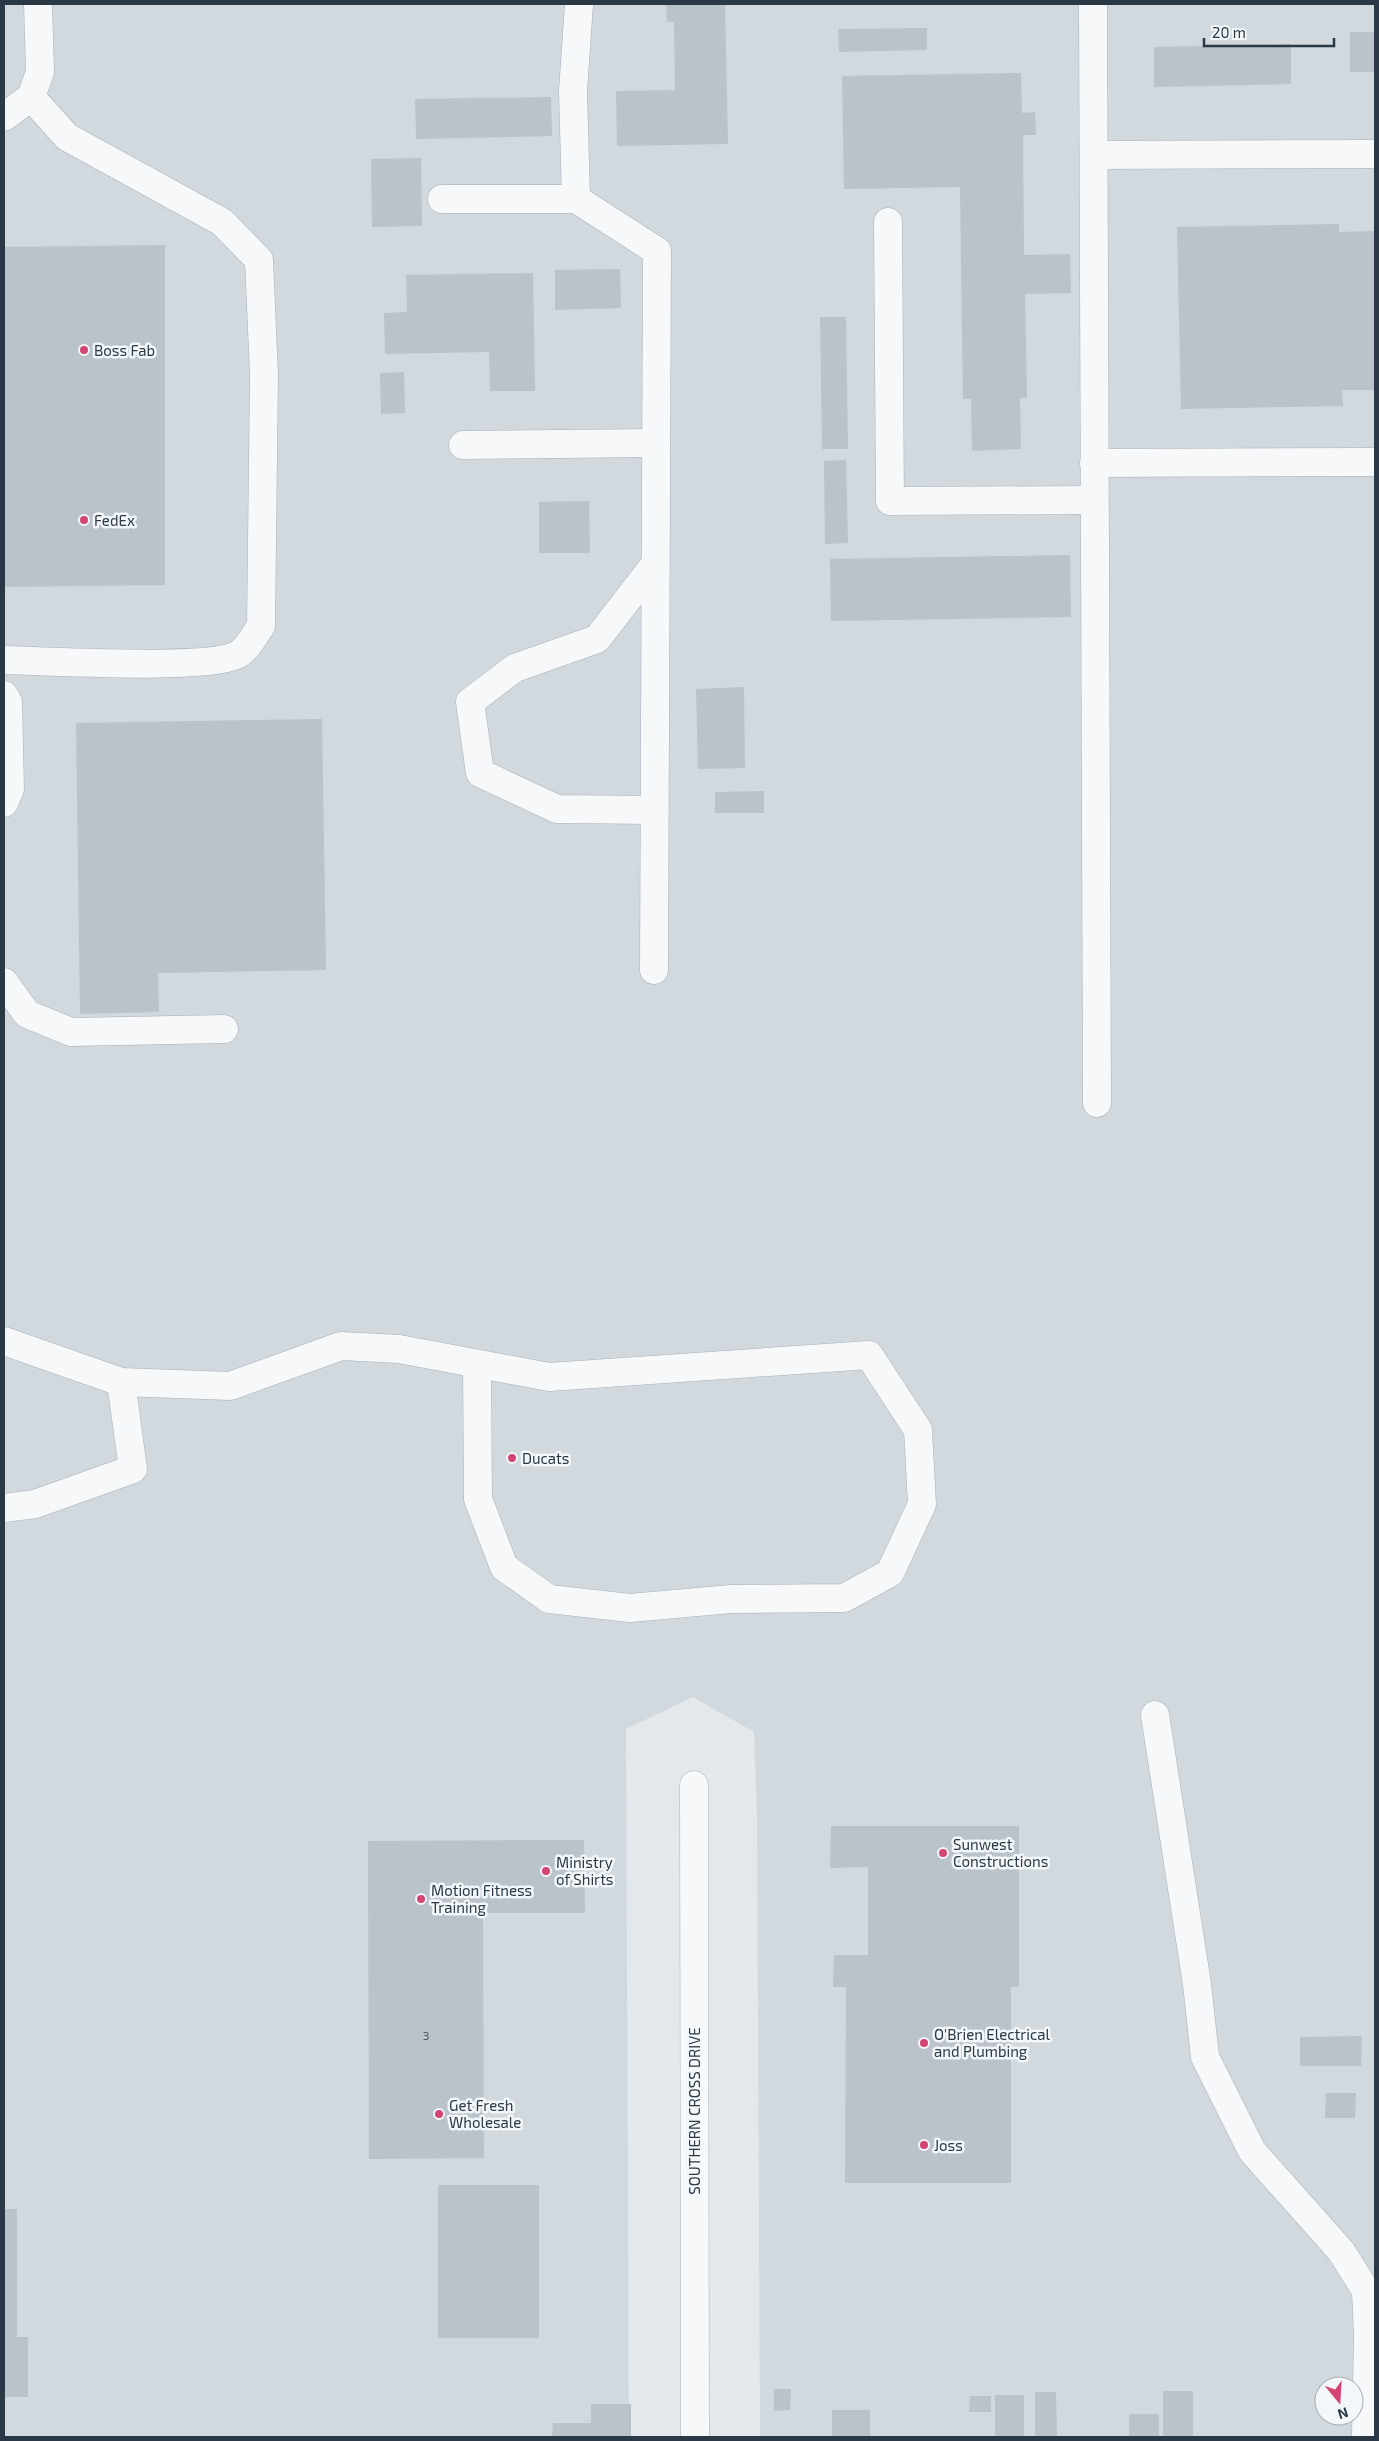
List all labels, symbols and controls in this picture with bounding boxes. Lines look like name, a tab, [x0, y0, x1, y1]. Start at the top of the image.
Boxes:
scale bar	[1204, 15, 1334, 47]
text: 20 m	[1212, 23, 1246, 41]
place label: Boss Fab	[94, 341, 155, 359]
marker: Boss Fab	[78, 344, 90, 356]
place label: FedEx	[94, 511, 135, 529]
marker: FedEx	[78, 514, 90, 526]
place label: Ducats	[522, 1449, 569, 1467]
marker: Ducats	[506, 1452, 518, 1464]
place label: Sunwest Constructions	[953, 1835, 1048, 1870]
marker: Sunwest Constructions	[937, 1847, 949, 1859]
place label: Ministry of Shirts	[556, 1853, 613, 1888]
marker: Ministry of Shirts	[540, 1865, 552, 1877]
place label: Motion Fitness Training	[431, 1881, 532, 1916]
marker: Motion Fitness Training	[415, 1893, 427, 1905]
place label: O'Brien Electrical and Plumbing	[934, 2025, 1051, 2060]
street label: SOUTHERN CROSS DRIVE	[685, 2027, 703, 2195]
house number: 3	[423, 2028, 429, 2042]
marker: O'Brien Electrical and Plumbing	[918, 2037, 930, 2049]
place label: Get Fresh Wholesale	[449, 2096, 521, 2131]
marker: Get Fresh Wholesale	[433, 2108, 445, 2120]
place label: Joss	[934, 2136, 963, 2154]
marker: Joss	[918, 2139, 930, 2151]
north arrow	[1314, 2376, 1364, 2426]
text: N	[1336, 2404, 1351, 2423]

